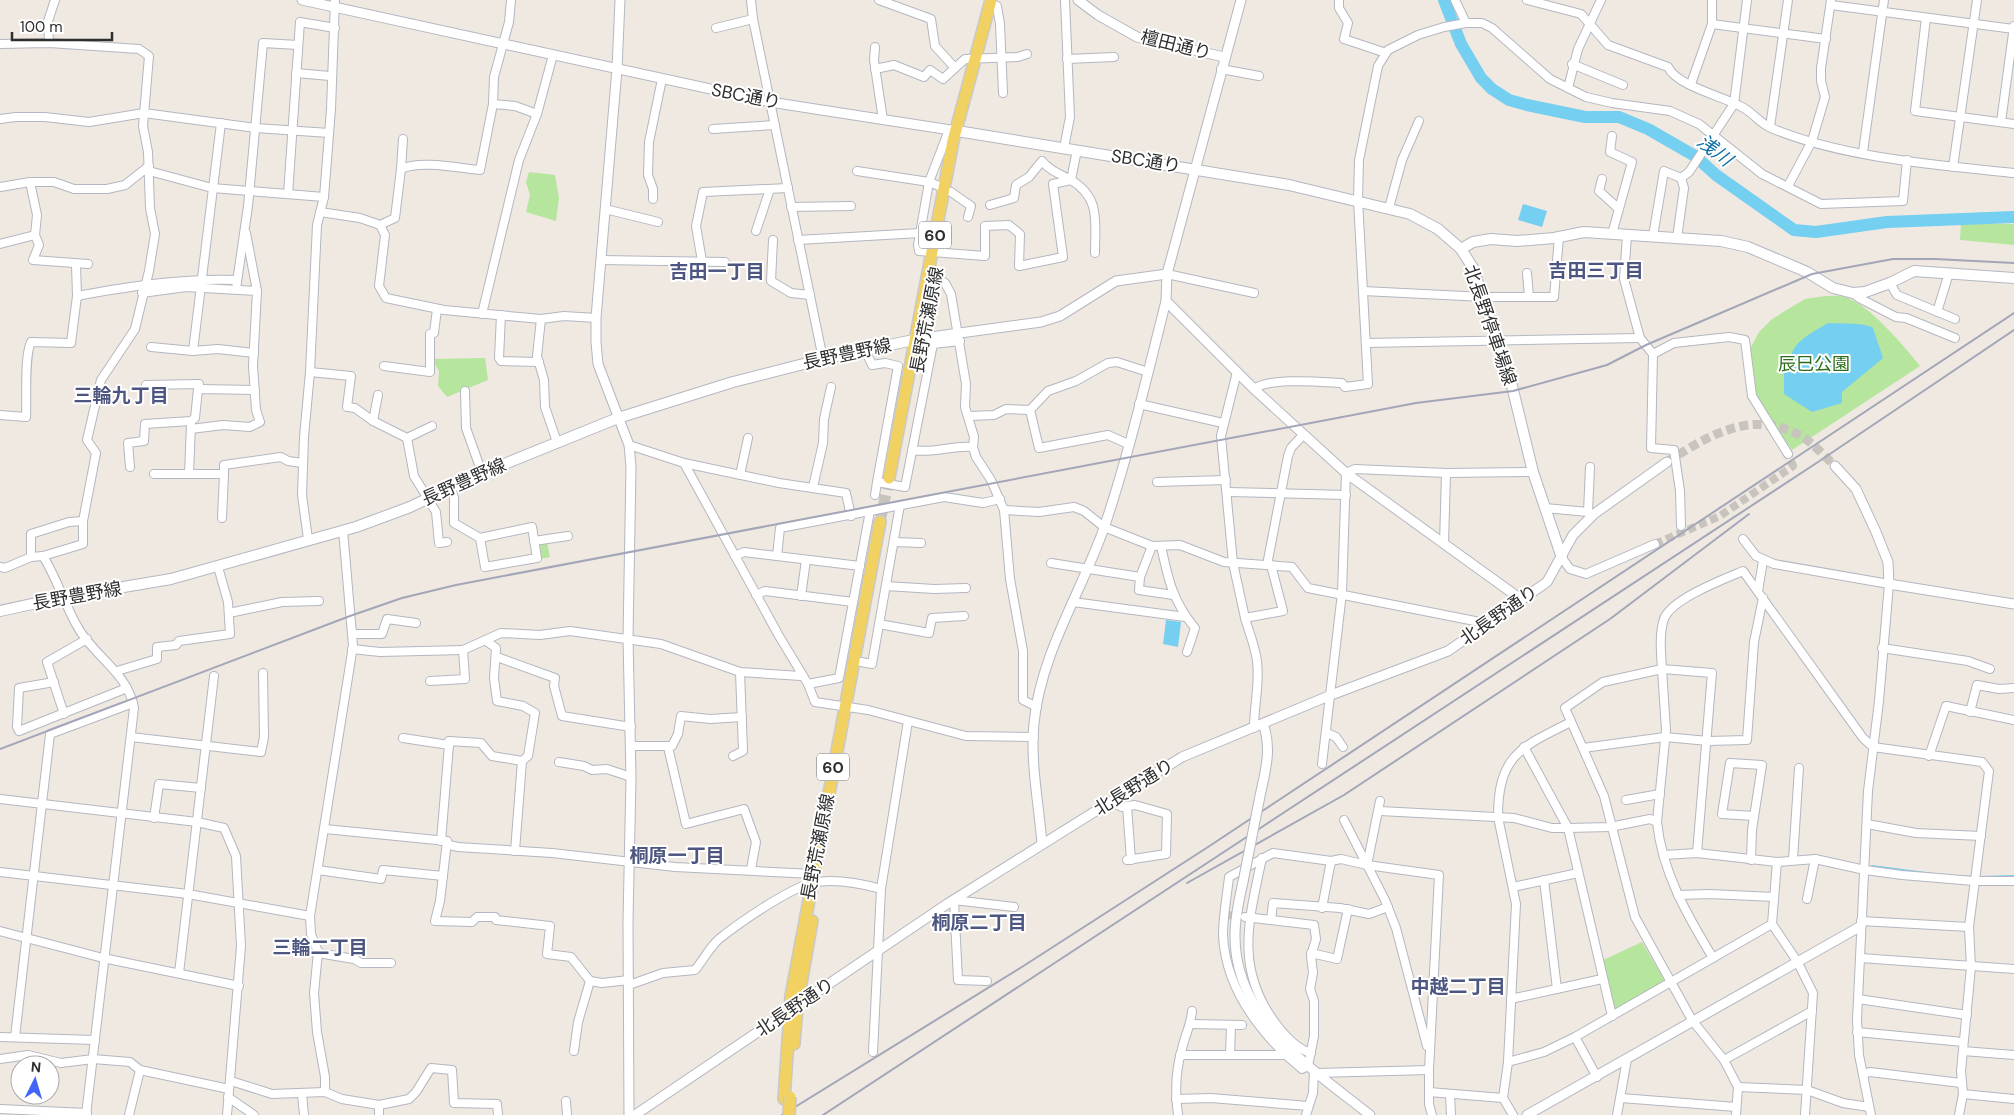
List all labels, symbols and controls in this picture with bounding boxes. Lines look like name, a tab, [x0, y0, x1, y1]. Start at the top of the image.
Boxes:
scale bar	[12, 10, 112, 42]
text: 100 m	[20, 17, 63, 37]
street label: 檀田通り	[1138, 25, 1214, 65]
street label: SBC通り	[709, 78, 783, 114]
water label: 浅川	[1692, 129, 1739, 173]
street label: SBC通り	[1109, 144, 1183, 178]
road number: 60	[919, 222, 951, 248]
district label: 吉田三丁目	[1548, 258, 1644, 283]
district label: 吉田一丁目	[669, 259, 765, 284]
street label: 北長野停車場線	[1458, 262, 1522, 388]
street label: 長野荒瀬原線	[905, 265, 949, 375]
street label: 長野豊野線	[800, 333, 894, 375]
park label: 辰巳公園	[1778, 352, 1850, 376]
district label: 三輪九丁目	[73, 383, 169, 408]
street label: 長野豊野線	[418, 453, 510, 511]
street label: 長野豊野線	[31, 576, 123, 616]
street label: 北長野通り	[1455, 579, 1543, 651]
street label: 北長野通り	[1089, 753, 1179, 821]
road number: 60	[817, 754, 849, 780]
street label: 長野荒瀬原線	[796, 792, 840, 902]
district label: 桐原一丁目	[629, 843, 725, 868]
district label: 桐原二丁目	[931, 910, 1027, 935]
district label: 三輪二丁目	[272, 935, 368, 960]
street label: 北長野通り	[751, 972, 839, 1042]
district label: 中越二丁目	[1410, 974, 1506, 999]
north arrow	[10, 1055, 60, 1105]
text: N	[30, 1058, 42, 1076]

